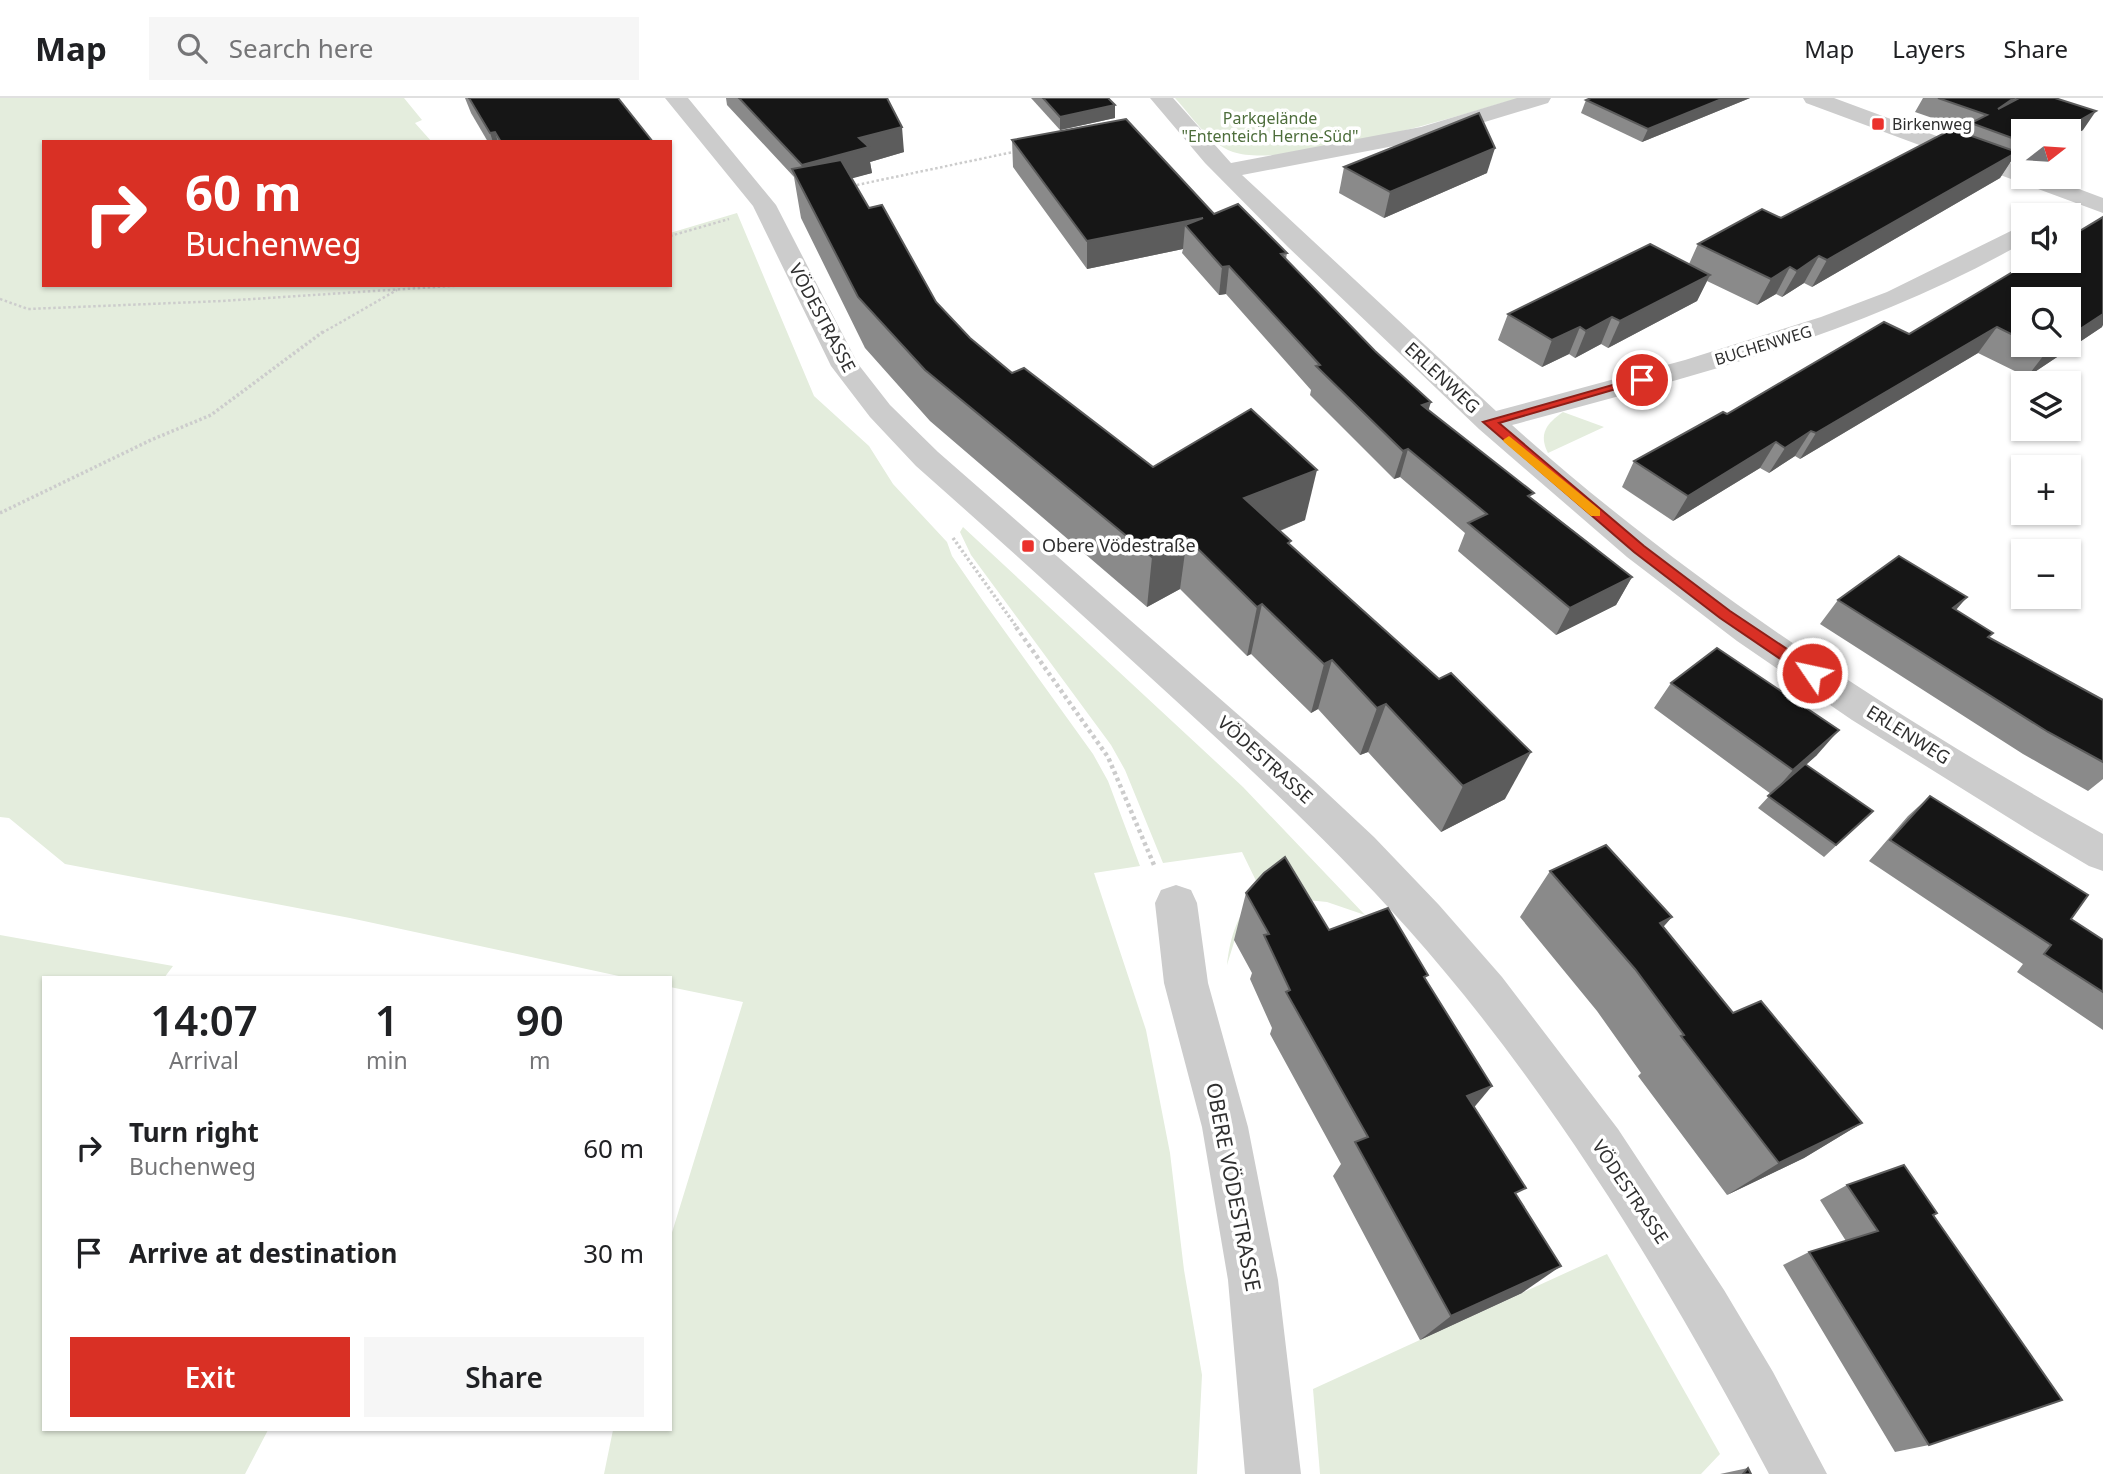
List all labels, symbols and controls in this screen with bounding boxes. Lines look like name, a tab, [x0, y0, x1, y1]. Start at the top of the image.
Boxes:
search box	[149, 17, 639, 80]
text: Map	[35, 26, 107, 71]
icon: search	[173, 29, 211, 67]
text: Search here	[229, 30, 373, 66]
text: Map	[1804, 32, 1854, 65]
text: Layers	[1892, 32, 1966, 65]
text: Share	[2004, 32, 2068, 65]
park label: Parkgelände "Ententeich Herne-Süd"	[1181, 107, 1359, 147]
place label: Birkenweg	[1892, 113, 1972, 135]
marker: Birkenweg	[1870, 116, 1886, 132]
north arrow	[2011, 119, 2081, 189]
map controls	[2011, 119, 2081, 609]
text: 60 m	[185, 159, 302, 225]
icon: right	[70, 168, 161, 259]
button: sound	[2011, 203, 2081, 273]
text: Buchenweg	[185, 222, 361, 265]
street label: VÖDESTRASSE	[784, 259, 862, 376]
button: search	[2011, 287, 2081, 357]
street label: BUCHENWEG	[1712, 320, 1814, 370]
street label: ERLENWEG	[1400, 336, 1485, 418]
pin	[1612, 350, 1672, 410]
icon: arrive	[1623, 361, 1661, 399]
button: layers	[2011, 371, 2081, 441]
button: +	[2011, 455, 2081, 525]
place label: Obere Vödestraße	[1042, 533, 1196, 557]
marker: Obere Vödestraße	[1020, 538, 1036, 554]
button: −	[2011, 539, 2081, 609]
position arrow	[1775, 636, 1849, 710]
street label: ERLENWEG	[1862, 699, 1955, 769]
street label: VÖDESTRASSE	[1213, 710, 1318, 808]
text: 14:07	[150, 991, 258, 1048]
text: 1	[375, 991, 399, 1048]
text: 90	[516, 991, 564, 1048]
text: Arrival	[169, 1044, 239, 1076]
text: min	[366, 1044, 408, 1076]
text: m	[529, 1044, 551, 1076]
street label: OBERE VÖDESTRASSE	[1200, 1080, 1268, 1294]
text: Turn right	[129, 1114, 259, 1150]
icon: right	[70, 1129, 108, 1167]
text: 60 m	[583, 1130, 644, 1166]
street label: VÖDESTRASSE	[1587, 1135, 1674, 1248]
text: Buchenweg	[129, 1150, 256, 1182]
icon: arrive	[70, 1234, 108, 1272]
text: Arrive at destination	[129, 1235, 398, 1271]
text: 30 m	[583, 1235, 644, 1271]
button: Exit	[70, 1337, 350, 1417]
button: Share	[364, 1337, 644, 1417]

